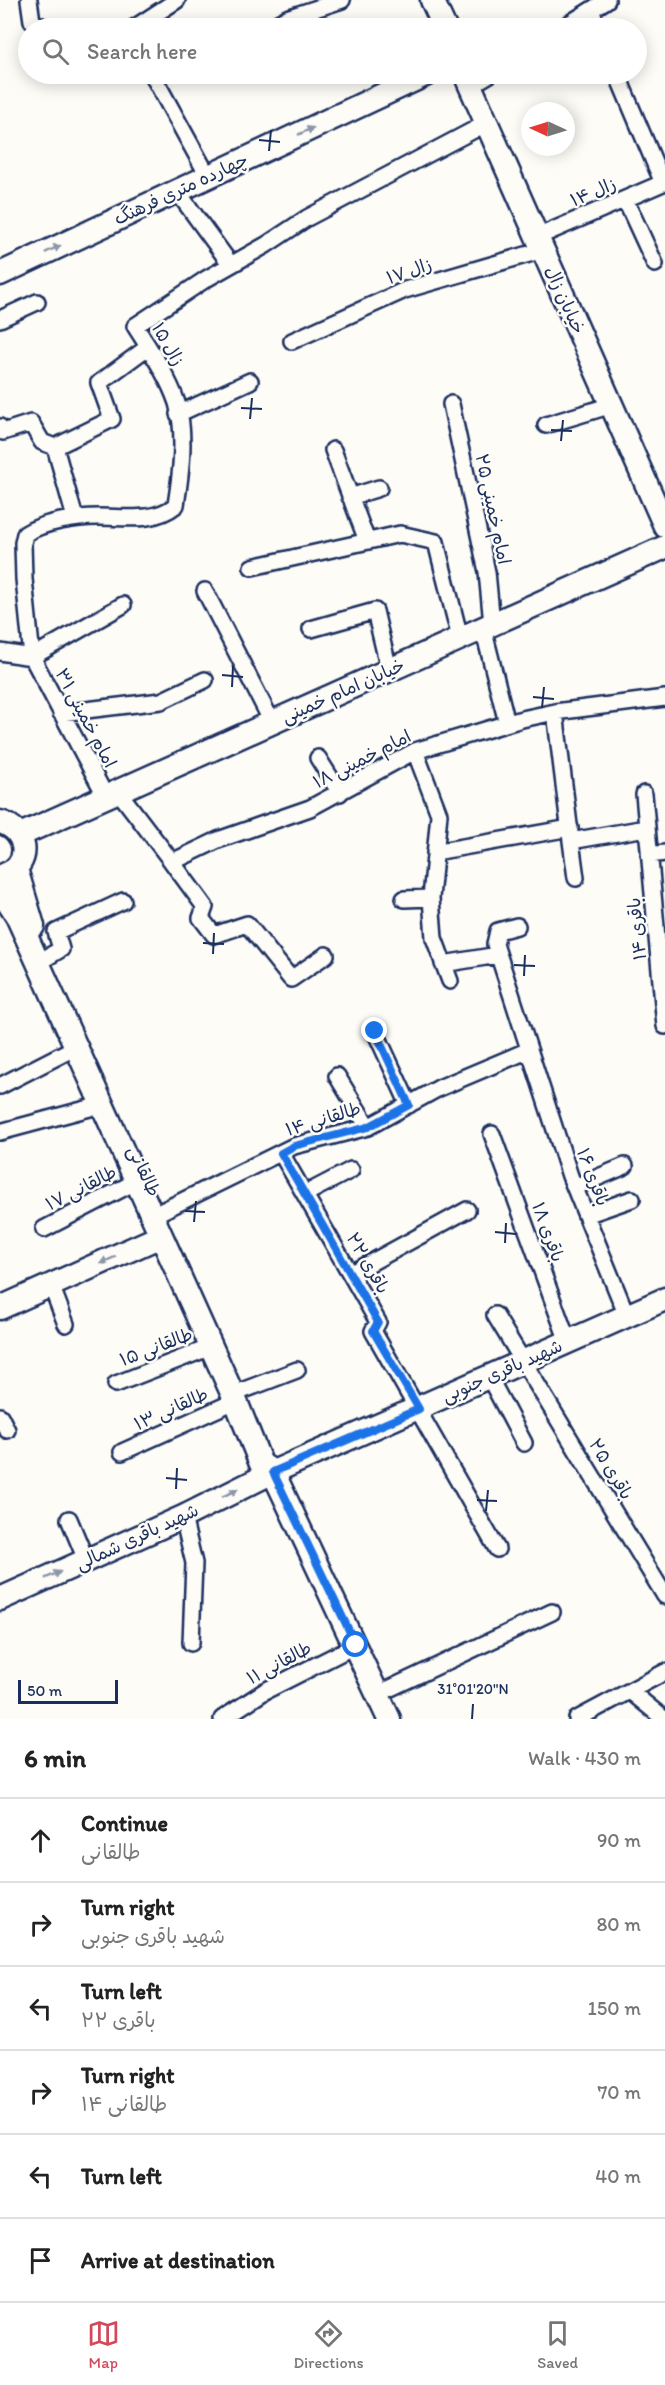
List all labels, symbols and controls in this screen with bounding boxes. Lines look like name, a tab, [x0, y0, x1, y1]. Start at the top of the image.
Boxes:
search box	[18, 18, 647, 84]
icon: search	[39, 35, 72, 68]
text: Search here	[87, 38, 197, 65]
north arrow	[521, 102, 575, 156]
one-way arrow	[297, 126, 314, 135]
street label: چهارده متری فرهنگ	[110, 148, 252, 231]
street label: زال ۱۴	[567, 173, 619, 211]
one-way arrow	[44, 244, 62, 254]
street label: زال ۱۷	[383, 253, 435, 289]
street label: خیابان زال	[540, 263, 590, 337]
street label: زال ۱۵	[147, 318, 189, 370]
street label: امام خمینی ۲۵	[468, 452, 515, 567]
street label: خیابان امام خمینی	[278, 654, 409, 731]
street label: امام خمینی ۳۱	[48, 665, 121, 773]
street label: امام خمینی ۱۸	[309, 725, 416, 796]
street label: باقری ۱۴	[623, 897, 651, 961]
route end	[361, 1017, 387, 1043]
street label: طالقانی ۱۴	[283, 1097, 363, 1141]
street label: طالقانی	[123, 1142, 165, 1200]
street label: باقری ۱۶	[572, 1145, 614, 1209]
street label: طالقانی ۱۷	[42, 1161, 120, 1215]
street label: باقری ۱۸	[527, 1199, 569, 1265]
street label: باقری ۲۲	[342, 1228, 394, 1298]
one-way arrow	[98, 1255, 116, 1265]
street label: طالقانی ۱۵	[116, 1323, 196, 1371]
street label: شهید باقری جنوبی	[438, 1335, 566, 1408]
street label: طالقانی ۱۳	[131, 1383, 211, 1435]
street label: باقری ۲۵	[584, 1434, 638, 1504]
one-way arrow	[222, 1489, 239, 1498]
street label: شهید باقری شمالی	[72, 1499, 202, 1575]
one-way arrow	[45, 1570, 63, 1580]
route start	[342, 1631, 368, 1657]
street label: طالقانی ۱۱	[243, 1637, 315, 1689]
scale bar	[18, 1677, 118, 1704]
text: 31°01'20"N	[437, 1680, 509, 1698]
text: 50 m	[27, 1681, 62, 1700]
text: 6 min	[24, 1742, 86, 1774]
text: Walk · 430 m	[528, 1746, 641, 1770]
text: Continue	[81, 1810, 168, 1837]
icon: ahead	[24, 1824, 57, 1857]
text: 90 m	[597, 1828, 641, 1852]
text: طالقانی	[81, 1840, 140, 1864]
text: Turn right	[81, 1894, 175, 1921]
icon: right	[24, 1908, 57, 1941]
text: 80 m	[596, 1912, 641, 1936]
text: شهید باقری جنوبی	[81, 1924, 225, 1948]
text: Turn left	[81, 1978, 162, 2005]
icon: left	[24, 1992, 57, 2025]
text: 150 m	[588, 1996, 641, 2020]
text: باقری ۲۲	[81, 2008, 156, 2032]
text: Turn right	[81, 2062, 175, 2089]
icon: right	[24, 2076, 57, 2109]
text: 70 m	[597, 2080, 641, 2104]
text: طالقانی ۱۴	[81, 2092, 167, 2116]
icon: left	[24, 2160, 57, 2193]
text: Turn left	[81, 2163, 162, 2190]
text: 40 m	[595, 2164, 641, 2188]
icon: arrive	[24, 2244, 57, 2277]
text: Arrive at destination	[81, 2247, 275, 2274]
tab: Map	[87, 2317, 120, 2372]
tab: Directions	[293, 2317, 364, 2372]
tab: Saved	[537, 2317, 578, 2372]

